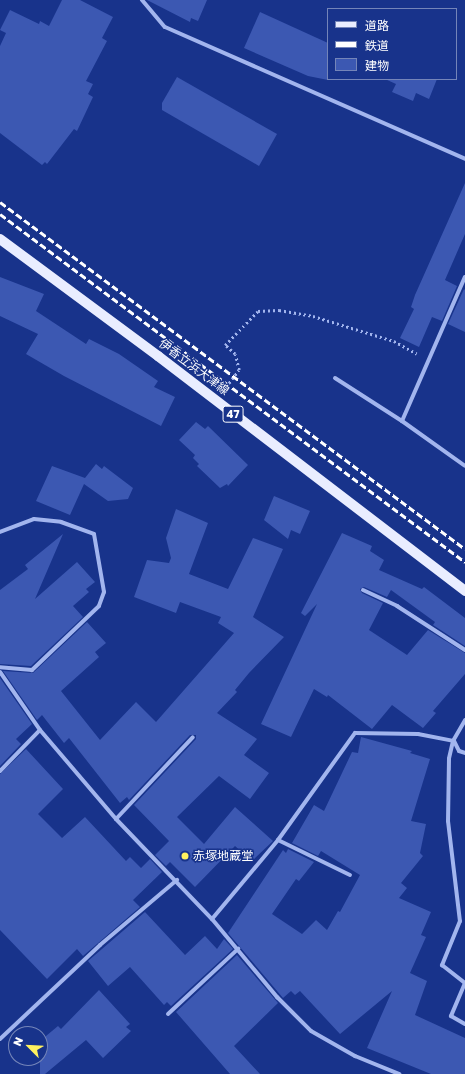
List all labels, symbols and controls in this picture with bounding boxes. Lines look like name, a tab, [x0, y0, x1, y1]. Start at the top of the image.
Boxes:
legend	[327, 8, 457, 80]
text: 道路	[365, 18, 389, 33]
text: 鉄道	[365, 38, 389, 53]
text: 建物	[365, 58, 389, 73]
street label: 伊香立浜大津線	[156, 336, 232, 398]
road number: 47	[222, 405, 244, 423]
place label: 赤塚地蔵堂	[193, 849, 253, 863]
marker: 赤塚地蔵堂	[180, 851, 190, 861]
north arrow	[8, 1026, 48, 1066]
text: N	[10, 1035, 25, 1048]

